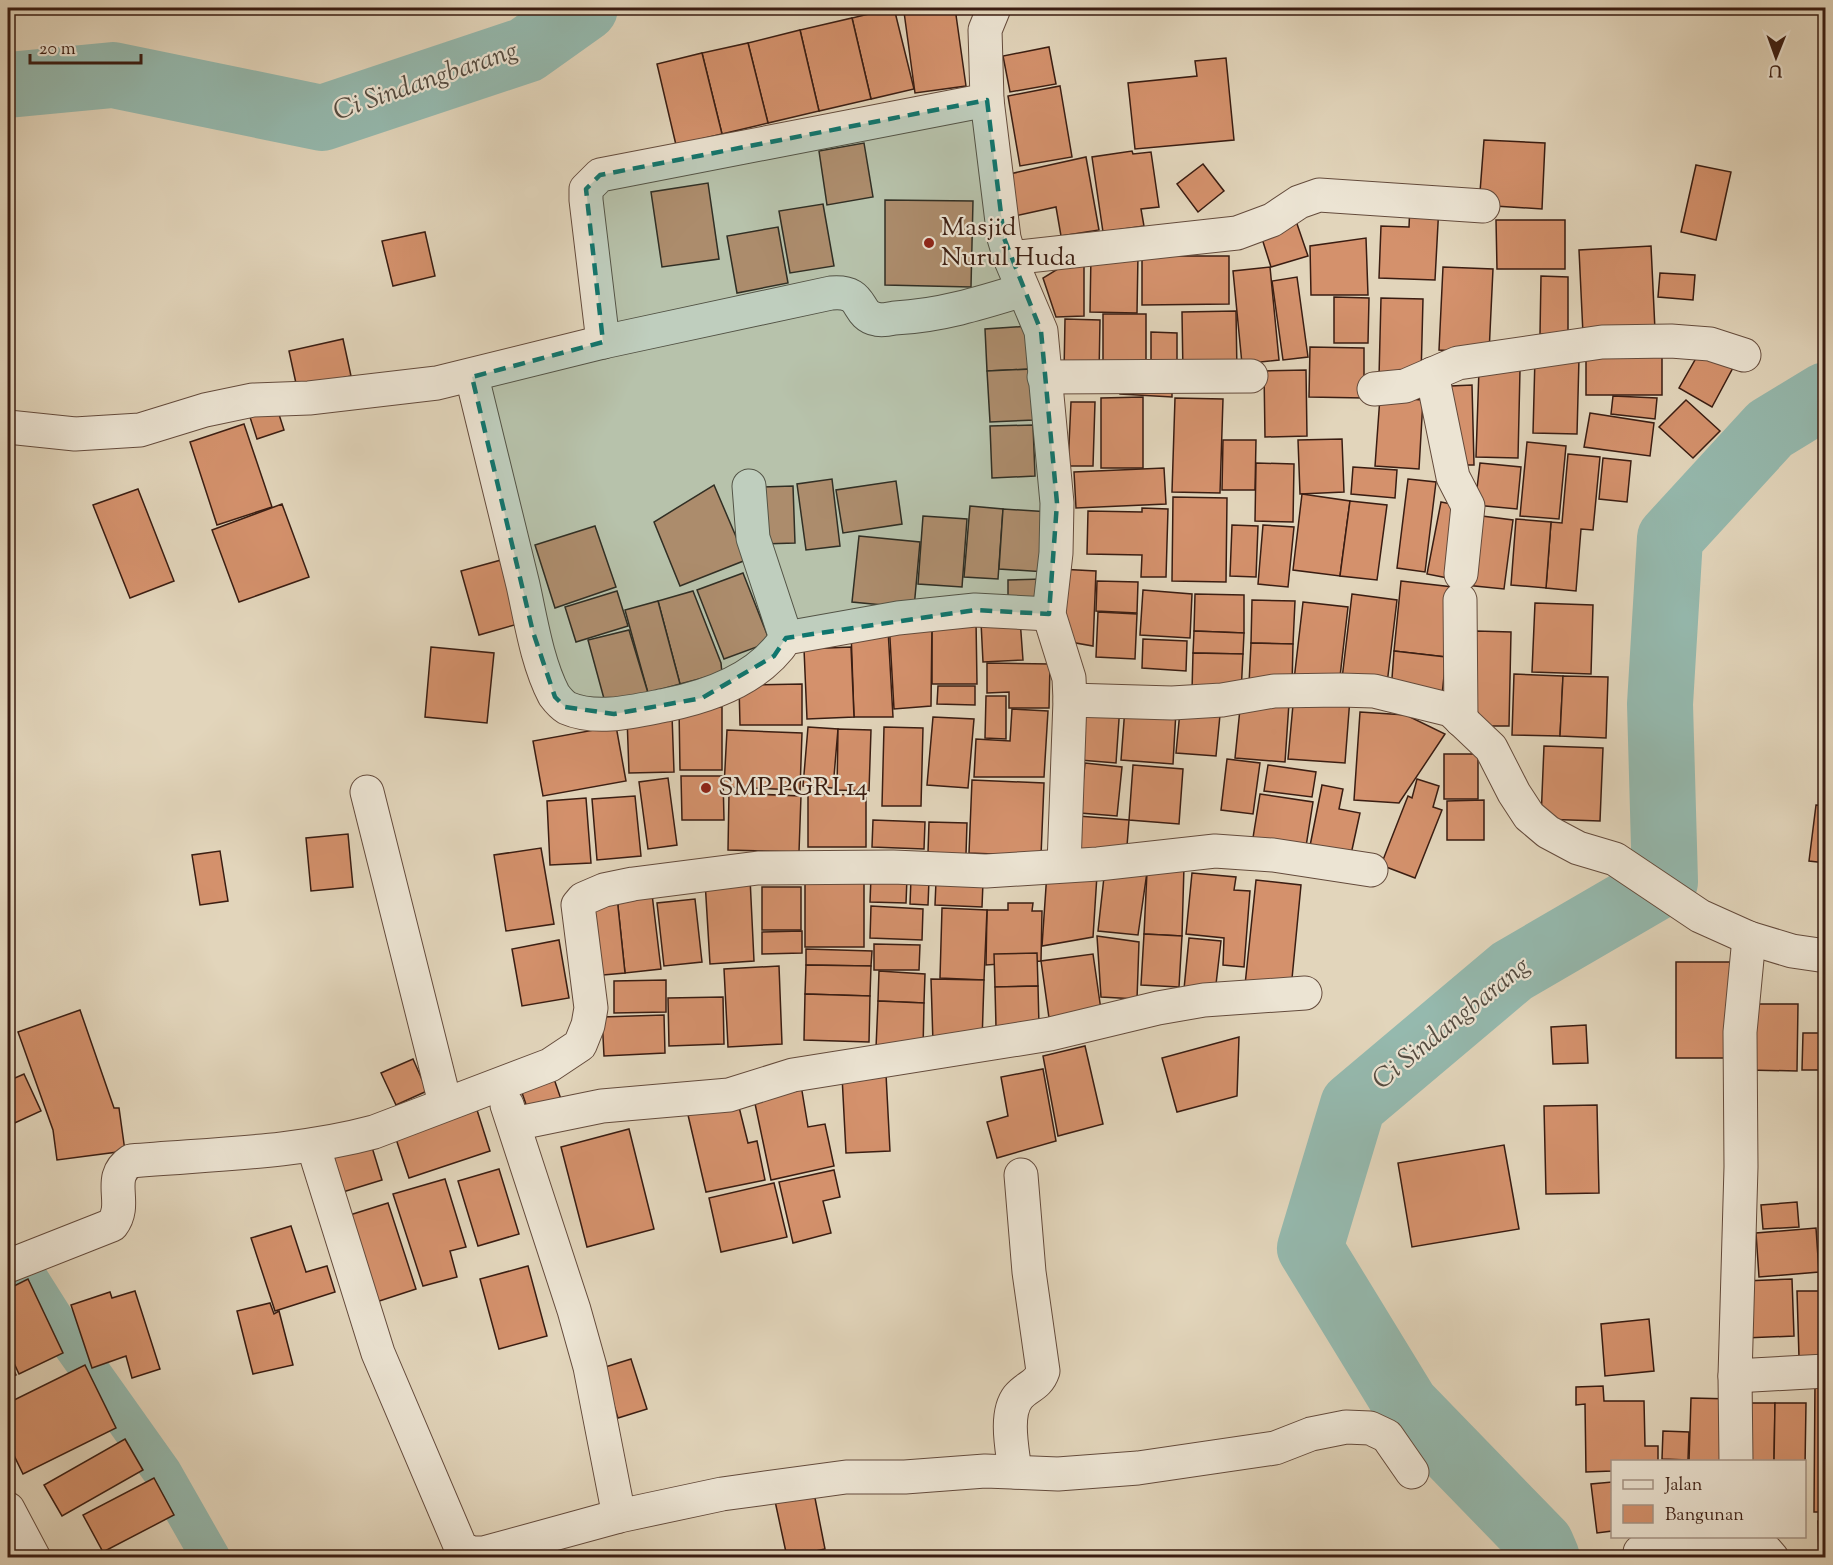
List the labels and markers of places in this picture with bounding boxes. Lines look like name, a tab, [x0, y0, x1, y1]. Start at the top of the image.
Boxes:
place label: Masjid Nurul Huda	[941, 210, 1076, 277]
marker: Masjid Nurul Huda	[922, 236, 936, 250]
place label: SMP PGRI 14	[718, 770, 868, 807]
marker: SMP PGRI 14	[699, 781, 713, 795]

